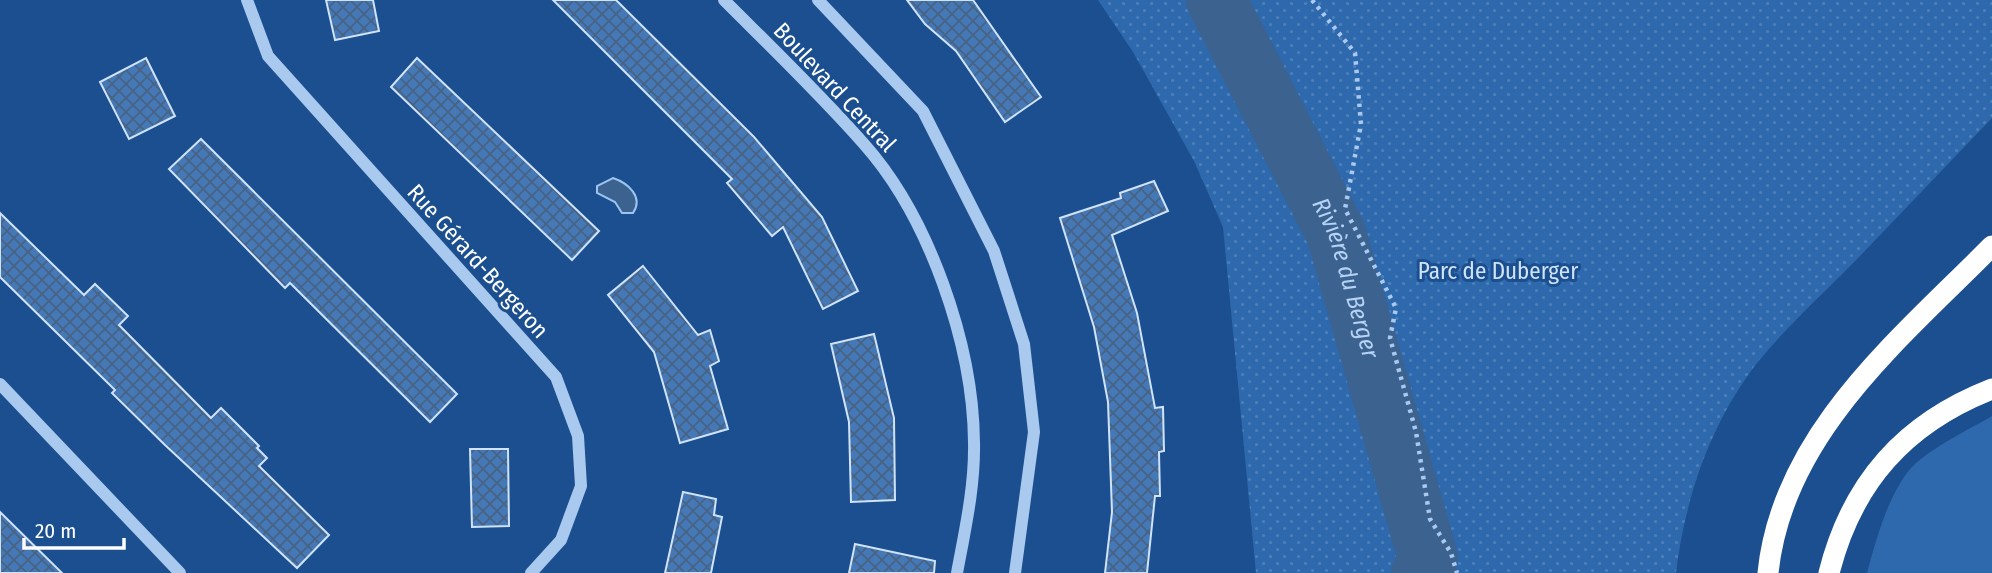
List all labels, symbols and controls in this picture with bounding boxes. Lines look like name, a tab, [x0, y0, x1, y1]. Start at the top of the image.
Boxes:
street label: Boulevard Central	[768, 16, 902, 158]
street label: Rue Gérard-Bergeron	[401, 178, 555, 344]
water label: Rivière du Berger	[1306, 193, 1385, 362]
park label: Parc de Duberger	[1418, 257, 1578, 285]
scale bar	[24, 506, 124, 550]
text: 20 m	[35, 518, 76, 544]

